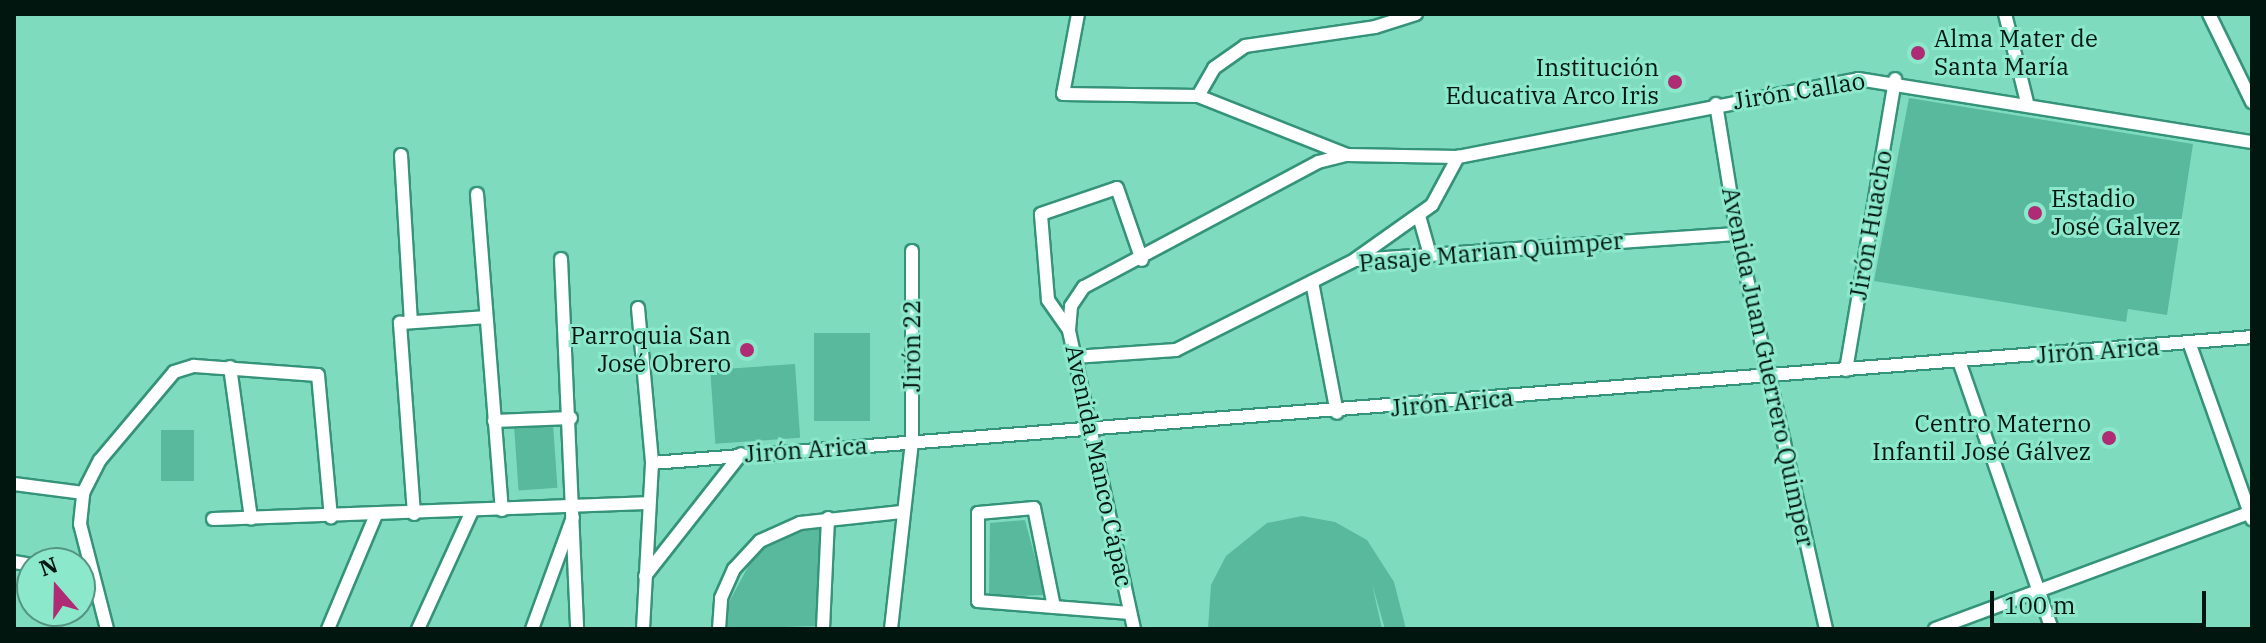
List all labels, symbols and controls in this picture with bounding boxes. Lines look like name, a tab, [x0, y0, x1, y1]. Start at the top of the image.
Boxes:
place label: Alma Mater de Santa María	[1934, 25, 2098, 81]
marker: Alma Mater de Santa María	[1909, 44, 1927, 62]
place label: Institución Educativa Arco Iris	[1445, 54, 1659, 110]
street label: Jirón Callao	[1731, 66, 1867, 116]
marker: Institución Educativa Arco Iris	[1666, 73, 1684, 91]
street label: Jirón Huacho	[1844, 148, 1898, 302]
street label: Avenida Juan Guerrero Quimper	[1716, 185, 1820, 549]
place label: Estadio José Galvez	[2051, 185, 2181, 241]
marker: Estadio José Galvez	[2026, 204, 2044, 222]
street label: Pasaje Marian Quimper	[1358, 226, 1624, 278]
street label: Jirón 22	[898, 300, 926, 392]
place label: Parroquia San José Obrero	[570, 322, 731, 378]
street label: Jirón Arica	[2035, 332, 2161, 370]
marker: Parroquia San José Obrero	[738, 341, 756, 359]
street label: Avenida Manco Cápac	[1059, 342, 1139, 590]
street label: Jirón Arica	[1389, 383, 1515, 423]
place label: Centro Materno Infantil José Gálvez	[1872, 410, 2091, 466]
marker: Centro Materno Infantil José Gálvez	[2098, 427, 2120, 449]
street label: Jirón Arica	[743, 431, 869, 469]
north arrow	[16, 547, 96, 627]
text: N	[35, 549, 61, 582]
scale bar	[1994, 575, 2210, 625]
text: 100 m	[2004, 589, 2076, 621]

